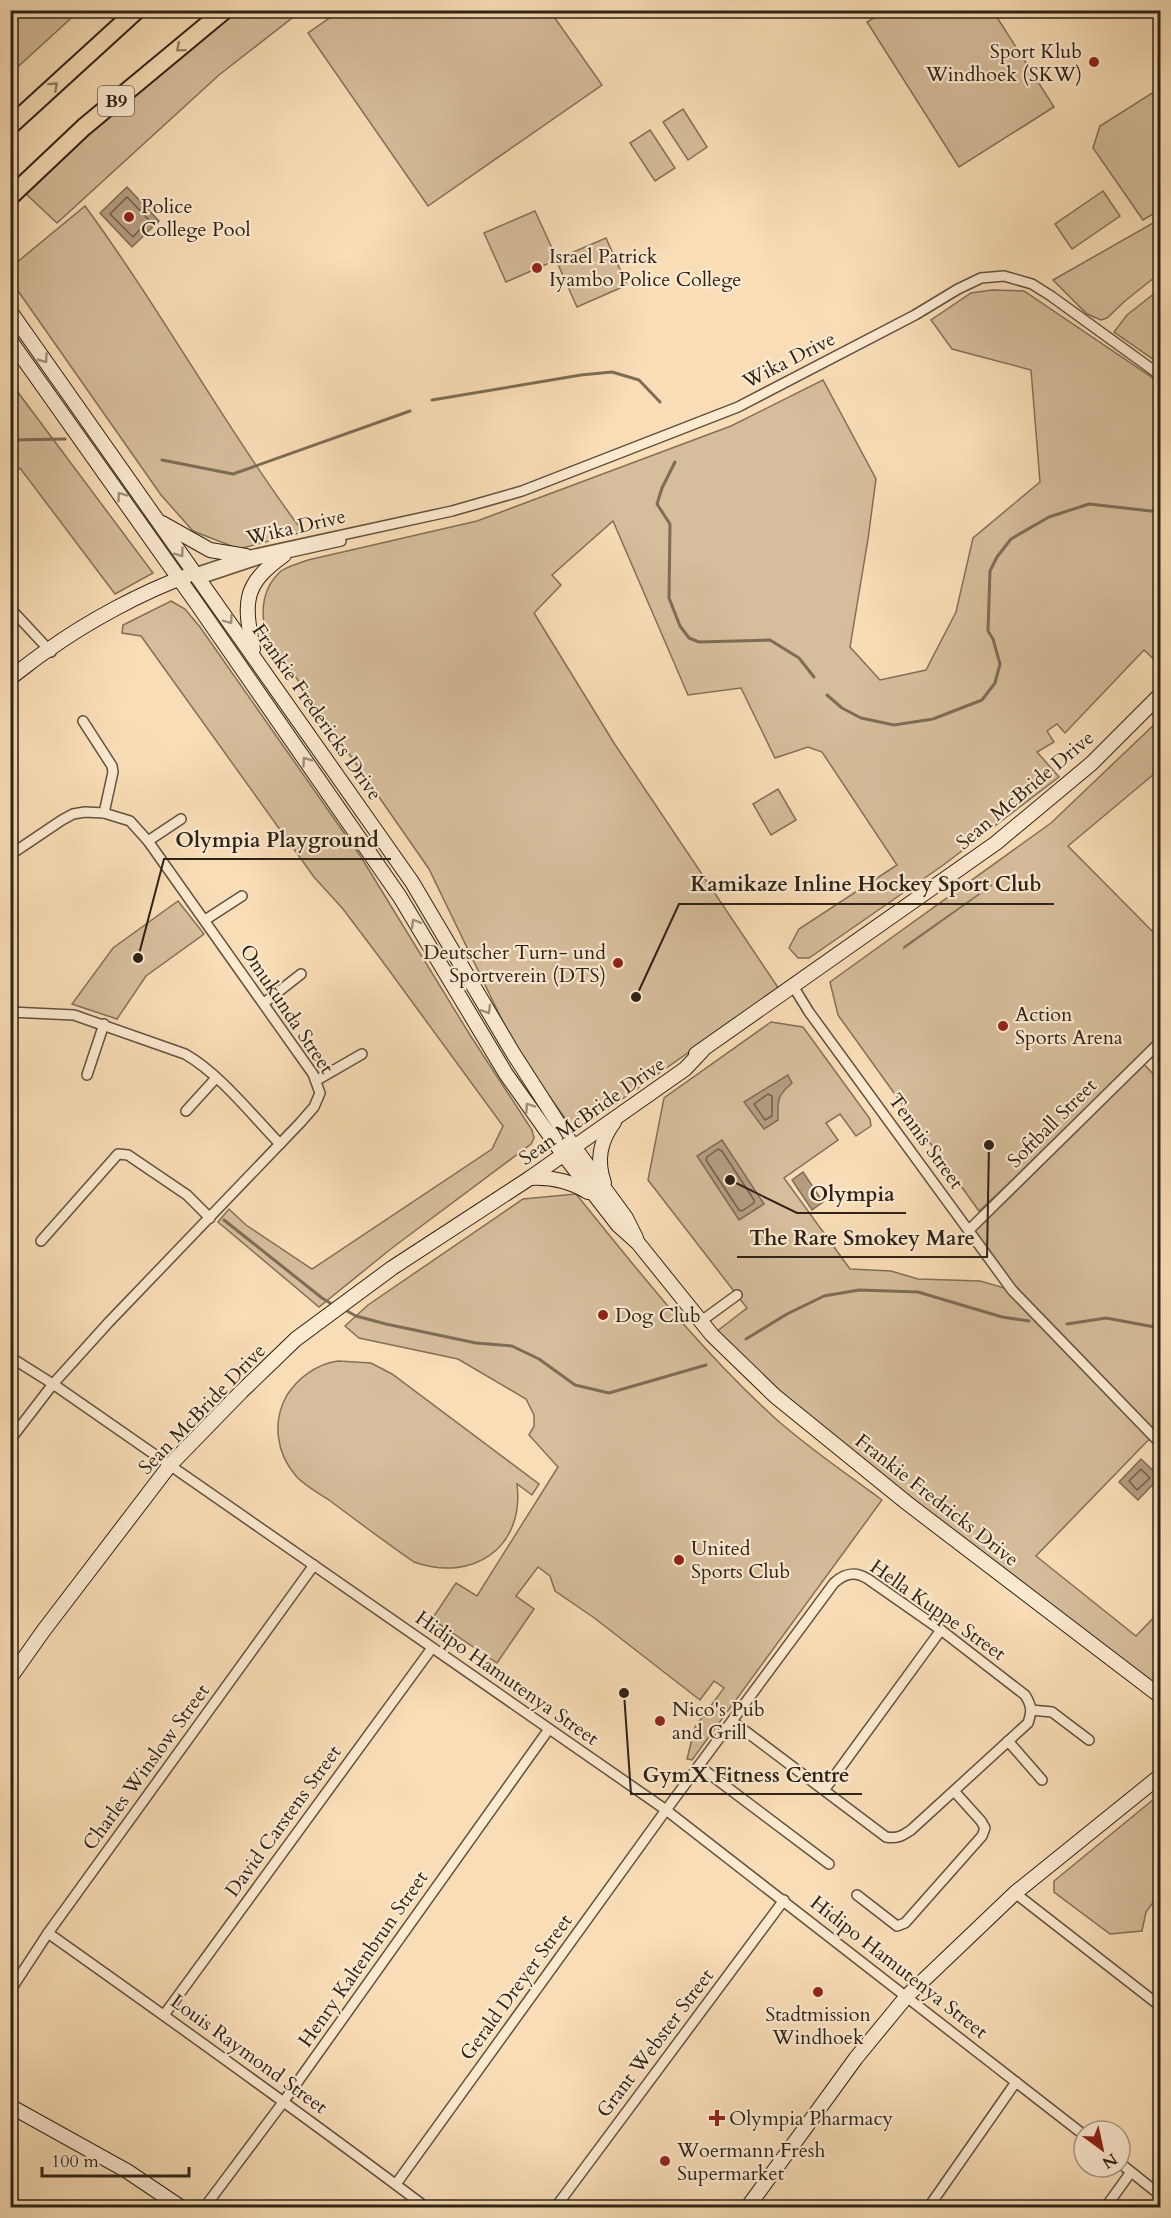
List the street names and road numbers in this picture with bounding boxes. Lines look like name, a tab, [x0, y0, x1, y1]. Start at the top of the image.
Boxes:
road number: B9	[98, 86, 134, 116]
street label: Wika Drive	[737, 325, 840, 395]
street label: Wika Drive	[243, 503, 348, 552]
street label: Frankie Fredericks Drive	[246, 618, 388, 806]
street label: Sean McBride Drive	[950, 724, 1100, 856]
street label: Omukunda Street	[234, 939, 341, 1080]
street label: Sean McBride Drive	[514, 1050, 670, 1172]
street label: Softball Street	[1001, 1072, 1103, 1174]
street label: Tennis Street	[882, 1088, 970, 1195]
street label: Sean McBride Drive	[132, 1338, 272, 1480]
street label: Frankie Fredricks Drive	[849, 1427, 1025, 1573]
street label: Hella Kuppe Street	[865, 1553, 1012, 1667]
street label: Hidipo Hamutenya Street	[410, 1604, 605, 1752]
street label: Charles Winslow Street	[76, 1678, 216, 1856]
street label: David Carstens Street	[219, 1739, 348, 1902]
street label: Henry Kaltenbrun Street	[292, 1865, 435, 2053]
street label: Hidipo Hamutenya Street	[805, 1889, 994, 2045]
street label: Gerald Dreyer Street	[454, 1908, 579, 2066]
street label: Grant Webster Street	[590, 1963, 720, 2123]
street label: Louis Raymond Street	[165, 1988, 333, 2121]

